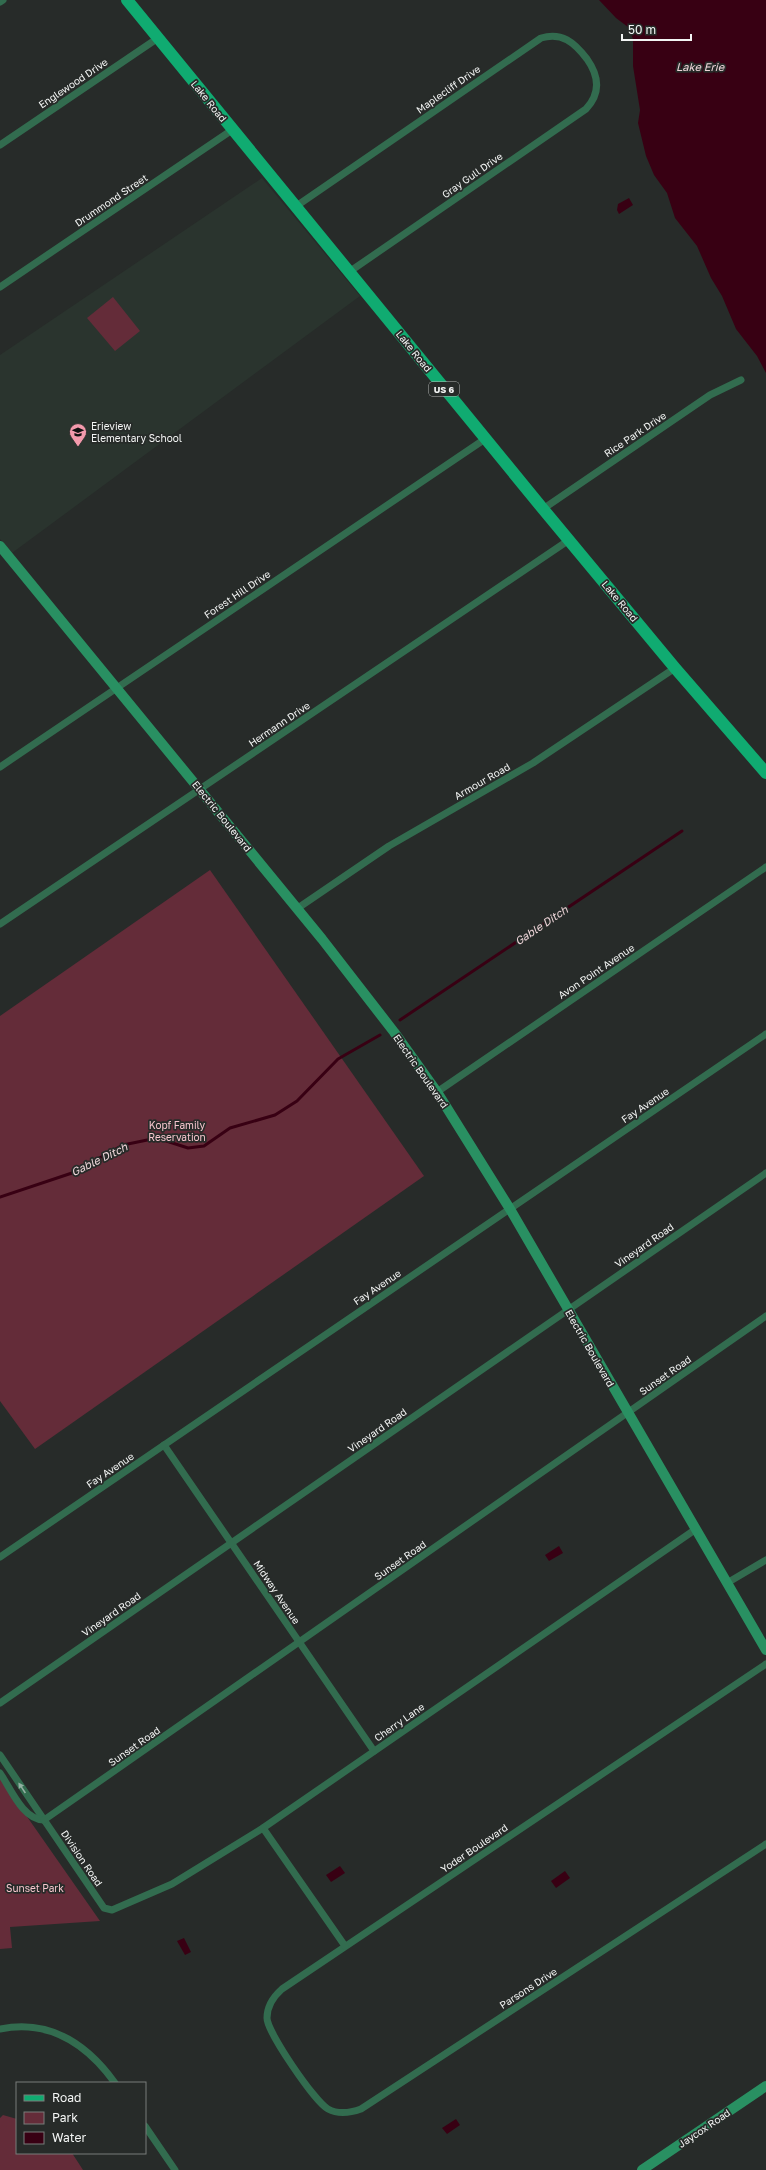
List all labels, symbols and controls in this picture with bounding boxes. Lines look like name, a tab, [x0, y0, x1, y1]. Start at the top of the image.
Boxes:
scale bar	[622, 16, 691, 42]
text: 50 m	[628, 22, 656, 37]
street label: Englewood Drive	[36, 55, 110, 111]
water label: Lake Erie	[676, 60, 726, 73]
street label: Maplecliff Drive	[414, 62, 482, 116]
street label: Lake Road	[189, 78, 229, 124]
street label: Gray Gull Drive	[439, 150, 505, 200]
street label: Drummond Street	[72, 171, 150, 229]
street label: Lake Road	[394, 328, 434, 374]
road number: US 6	[429, 382, 459, 396]
street label: Rice Park Drive	[602, 409, 668, 459]
place label: Erieview Elementary School	[91, 420, 182, 444]
school or university icon: Erieview Elementary School	[68, 422, 88, 447]
street label: Forest Hill Drive	[202, 567, 273, 621]
street label: Lake Road	[599, 578, 641, 624]
street label: Hermann Drive	[246, 699, 312, 749]
street label: Armour Road	[452, 760, 512, 802]
street label: Electric Boulevard	[190, 778, 254, 854]
water label: Gable Ditch	[512, 902, 571, 947]
street label: Avon Point Avenue	[556, 941, 636, 1001]
street label: Electric Boulevard	[391, 1032, 451, 1110]
street label: Fay Avenue	[619, 1085, 671, 1125]
park label: Kopf Family Reservation	[148, 1119, 206, 1143]
water label: Gable Ditch	[69, 1139, 130, 1178]
street label: Vineyard Road	[612, 1220, 676, 1270]
street label: Fay Avenue	[351, 1267, 403, 1307]
street label: Electric Boulevard	[563, 1307, 617, 1389]
street label: Sunset Road	[637, 1353, 693, 1397]
street label: Vineyard Road	[345, 1405, 409, 1455]
street label: Fay Avenue	[84, 1450, 136, 1490]
street label: Sunset Road	[372, 1538, 428, 1582]
street label: Midway Avenue	[251, 1558, 303, 1626]
street label: Vineyard Road	[79, 1589, 143, 1639]
street label: Cherry Lane	[372, 1700, 427, 1744]
street label: Sunset Road	[106, 1724, 162, 1768]
one-way arrow	[18, 1783, 26, 1793]
street label: Yoder Boulevard	[438, 1821, 510, 1875]
street label: Division Road	[59, 1828, 105, 1888]
park label: Sunset Park	[6, 1882, 64, 1894]
street label: Parsons Drive	[497, 1965, 559, 2011]
legend	[16, 2082, 146, 2154]
text: Road	[52, 2090, 81, 2105]
street label: Jaycox Road	[676, 2106, 732, 2150]
text: Park	[52, 2110, 78, 2125]
text: Water	[52, 2130, 86, 2145]

